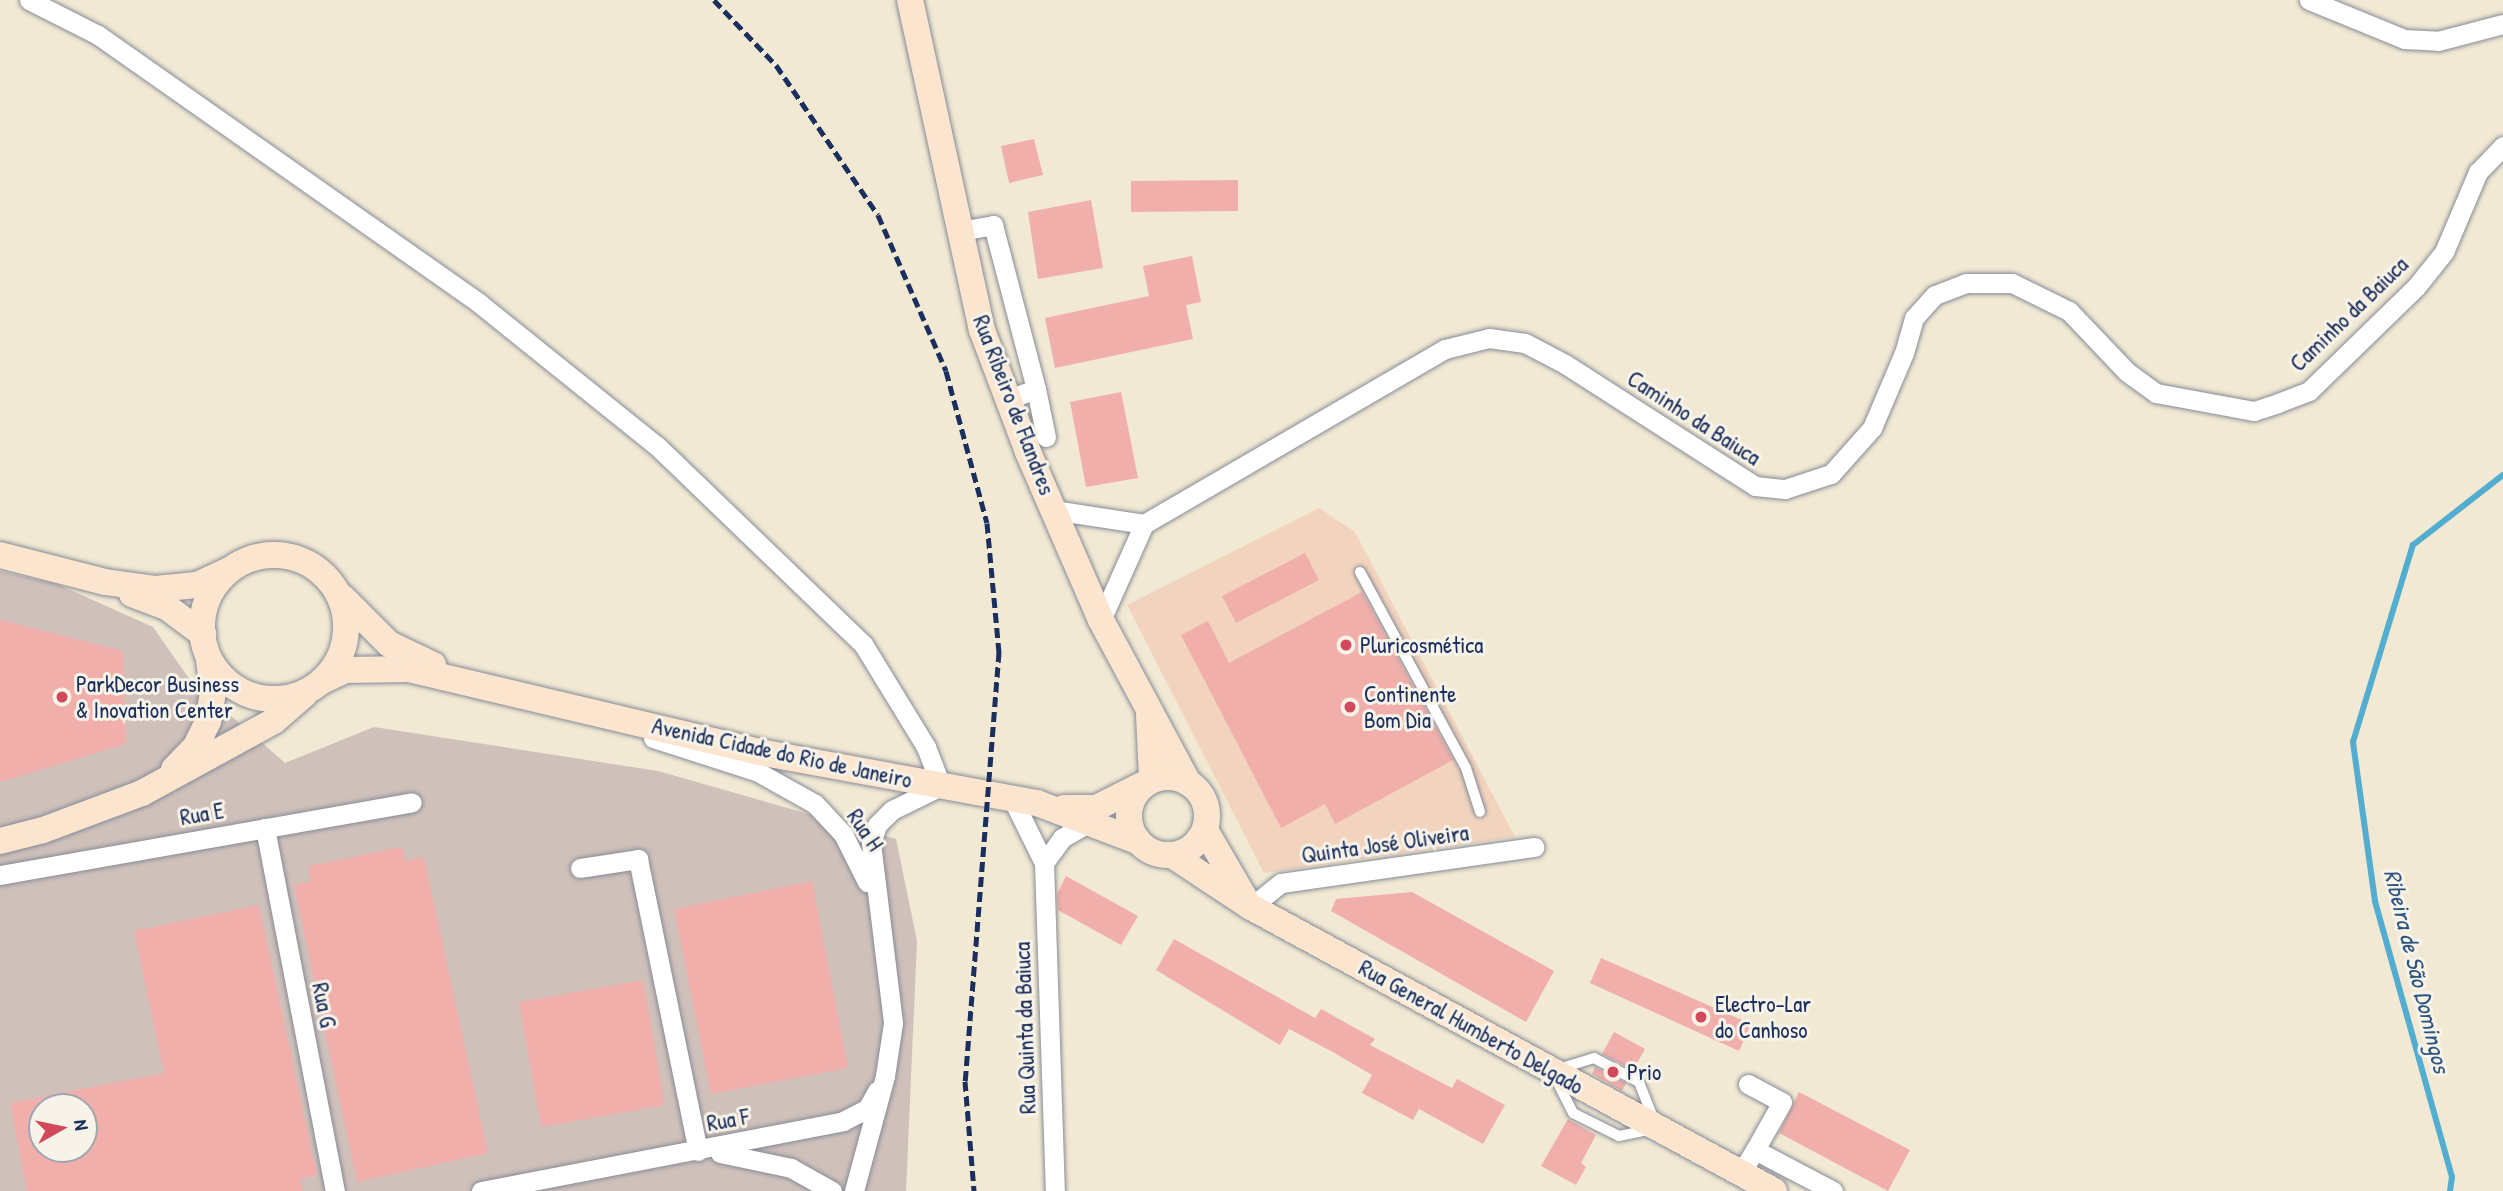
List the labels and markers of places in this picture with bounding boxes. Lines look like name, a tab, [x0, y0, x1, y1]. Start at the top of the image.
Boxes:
place label: Pluricosmética	[1360, 631, 1483, 659]
marker: Pluricosmética	[1338, 637, 1354, 653]
place label: ParkDecor Business & Inovation Center	[76, 670, 239, 724]
place label: Continente Bom Dia	[1364, 680, 1456, 734]
marker: ParkDecor Business & Inovation Center	[54, 689, 70, 705]
marker: Continente Bom Dia	[1342, 699, 1358, 715]
place label: Electro-Lar do Canhoso	[1715, 990, 1811, 1044]
marker: Electro-Lar do Canhoso	[1693, 1009, 1709, 1025]
place label: Prio	[1627, 1058, 1661, 1086]
marker: Prio	[1605, 1064, 1621, 1080]

